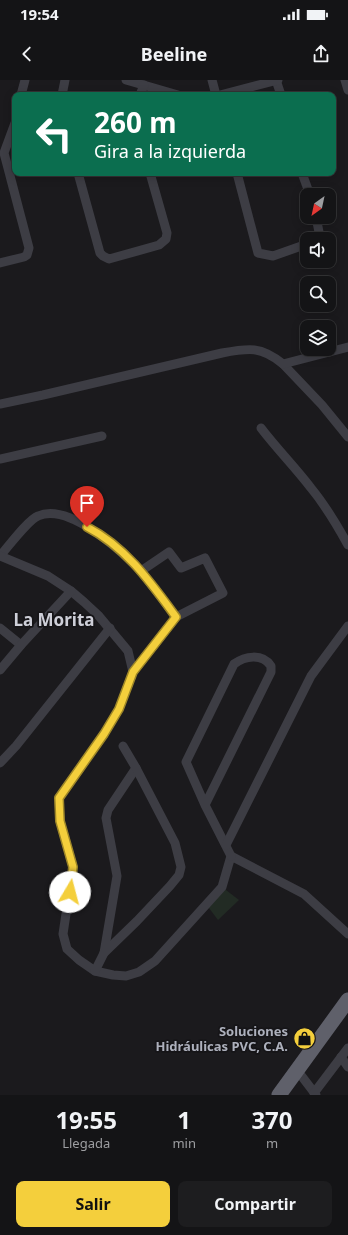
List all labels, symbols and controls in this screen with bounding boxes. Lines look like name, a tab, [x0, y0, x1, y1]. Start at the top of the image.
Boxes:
text: 19:54	[20, 4, 59, 24]
text: Beeline	[141, 42, 207, 66]
icon: back	[16, 43, 38, 65]
icon: share	[310, 43, 332, 65]
text: 260 m	[94, 103, 177, 141]
icon: left	[28, 108, 80, 160]
text: Gira a la izquierda	[94, 139, 246, 163]
north arrow	[300, 188, 336, 224]
map controls	[300, 188, 336, 356]
button: sound	[300, 232, 336, 268]
button: search	[300, 276, 336, 312]
button: layers	[300, 320, 336, 356]
pin	[70, 486, 104, 527]
icon: arrive	[76, 492, 98, 514]
district label: La Morita	[13, 608, 95, 631]
position arrow	[49, 871, 91, 913]
place label: Soluciones Hidráulicas PVC, C.A.	[156, 1022, 288, 1055]
shop icon: Soluciones Hidráulicas PVC, C.A.	[291, 1025, 317, 1051]
text: 19:55	[55, 1103, 117, 1136]
text: 1	[177, 1103, 191, 1136]
text: 370	[251, 1103, 293, 1136]
text: Llegada	[62, 1134, 110, 1152]
text: min	[172, 1134, 196, 1152]
text: m	[266, 1134, 278, 1152]
button: Salir	[16, 1181, 170, 1227]
button: Compartir	[178, 1181, 332, 1227]

